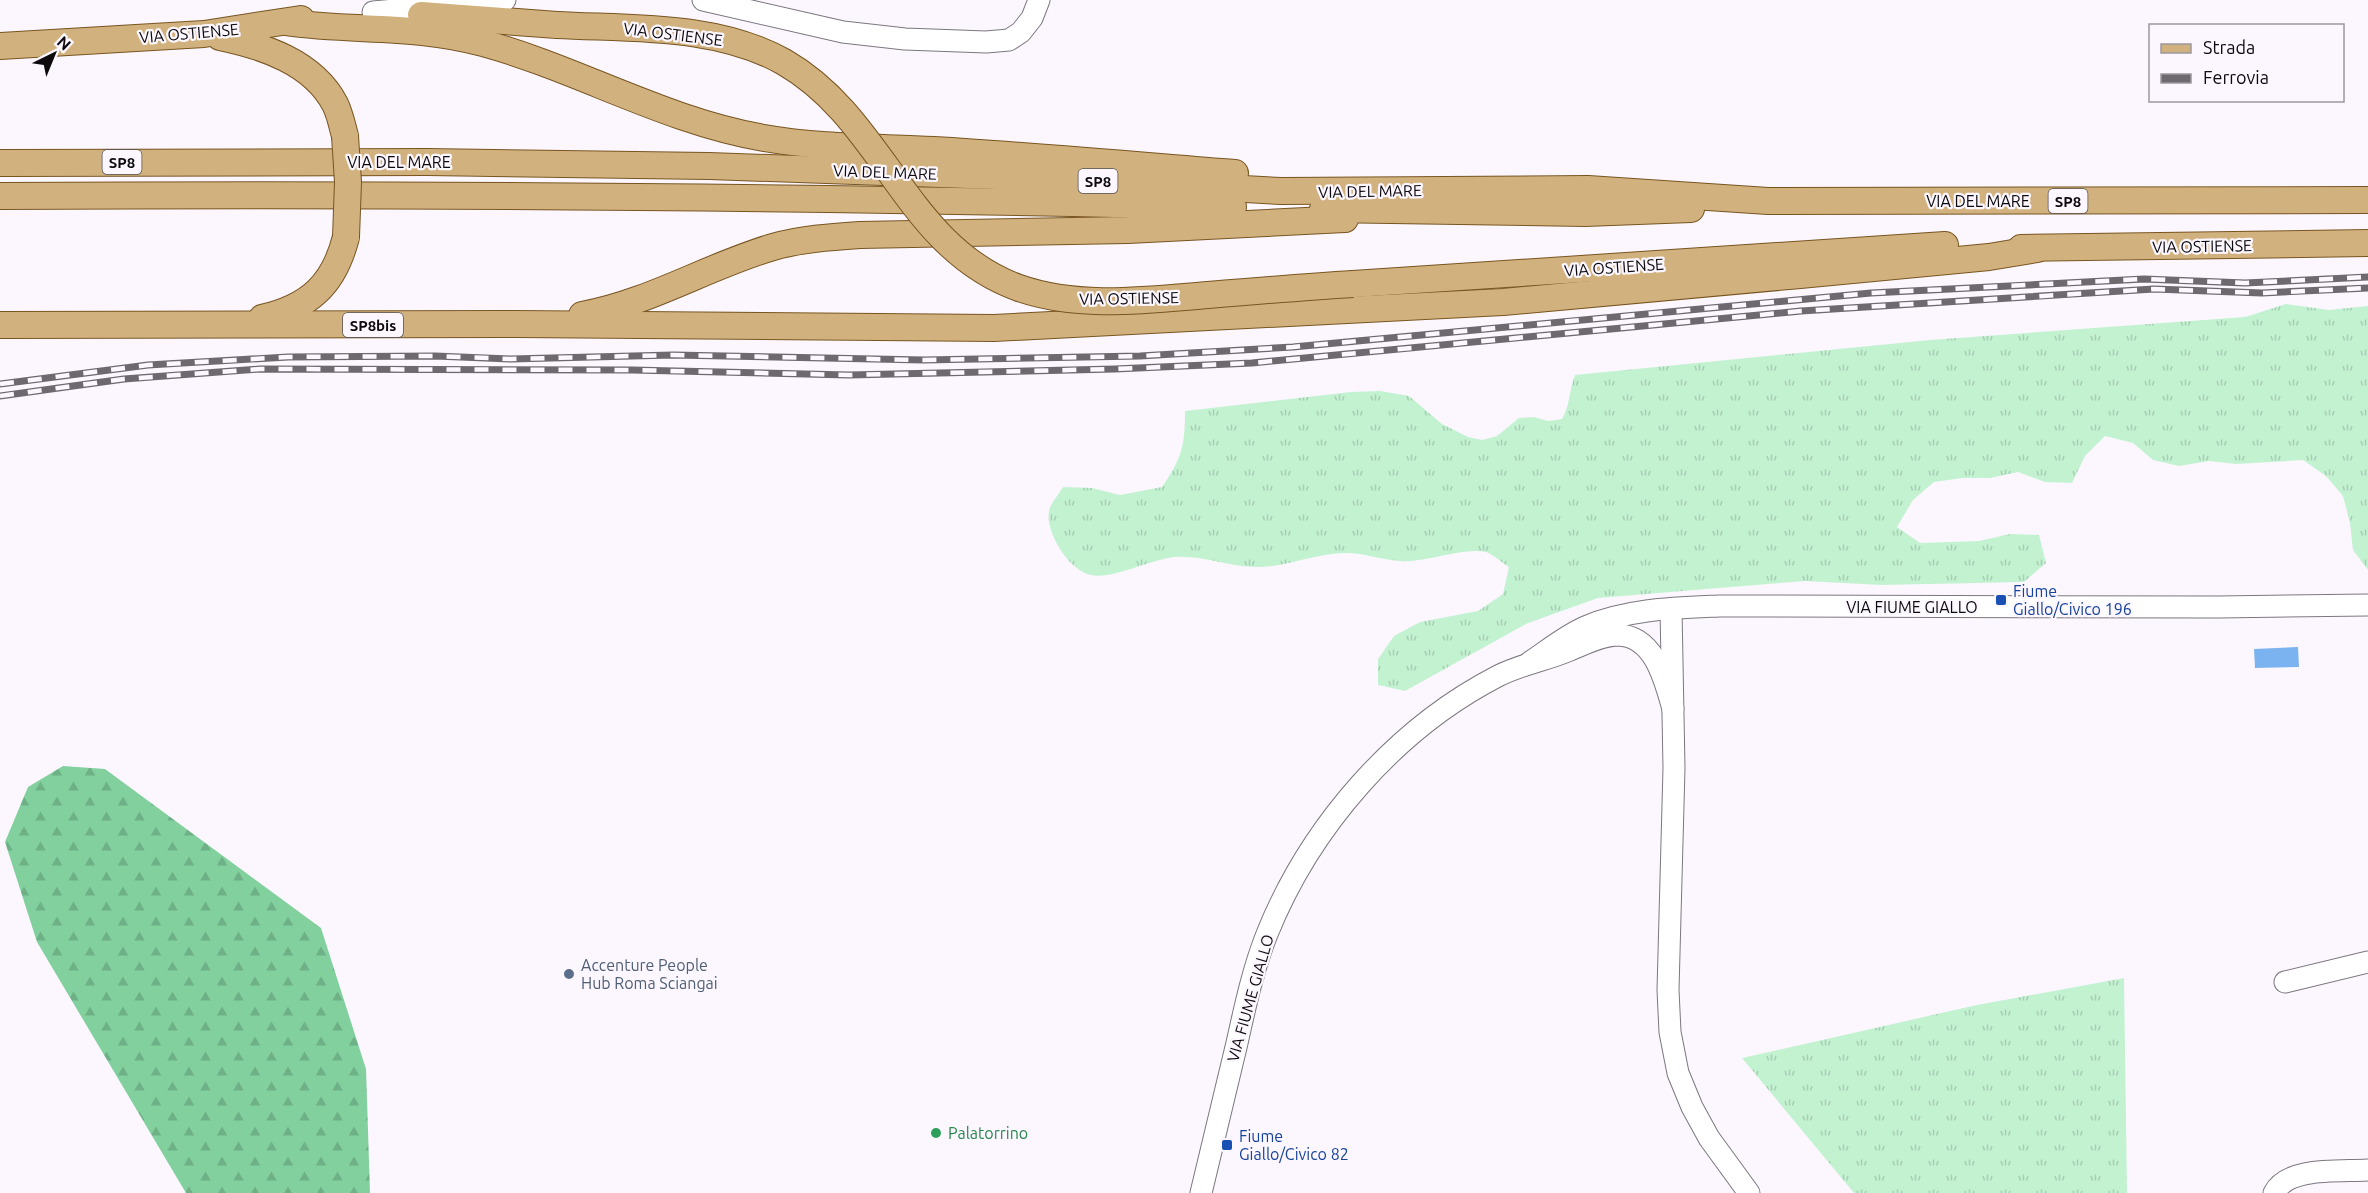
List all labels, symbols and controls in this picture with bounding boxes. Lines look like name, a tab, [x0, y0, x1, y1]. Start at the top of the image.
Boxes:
street label: VIA OSTIENSE	[622, 19, 724, 49]
street label: VIA OSTIENSE	[138, 20, 240, 46]
north arrow	[24, 24, 84, 84]
legend	[2149, 24, 2344, 102]
text: N	[54, 32, 75, 54]
text: Strada	[2203, 37, 2255, 57]
text: Ferrovia	[2203, 67, 2269, 87]
road number: SP8	[102, 150, 142, 174]
street label: VIA DEL MARE	[347, 153, 451, 171]
street label: VIA DEL MARE	[833, 161, 937, 183]
road number: SP8	[1078, 169, 1118, 193]
street label: VIA DEL MARE	[1318, 181, 1422, 201]
road number: SP8	[2048, 189, 2088, 213]
street label: VIA DEL MARE	[1926, 192, 2030, 210]
street label: VIA OSTIENSE	[2152, 236, 2252, 256]
street label: VIA OSTIENSE	[1564, 255, 1664, 279]
street label: VIA OSTIENSE	[1079, 288, 1179, 308]
road number: SP8bis	[343, 313, 403, 337]
place label: Fiume Giallo/Civico 196	[2013, 582, 2132, 618]
marker: Fiume Giallo/Civico 196	[1994, 593, 2008, 607]
street label: VIA FIUME GIALLO	[1846, 598, 1978, 616]
street label: VIA FIUME GIALLO	[1223, 932, 1277, 1064]
place label: Accenture People Hub Roma Sciangai	[581, 956, 718, 992]
marker: Accenture People Hub Roma Sciangai	[562, 967, 576, 981]
place label: Palatorrino	[948, 1124, 1028, 1142]
marker: Palatorrino	[929, 1126, 943, 1140]
place label: Fiume Giallo/Civico 82	[1239, 1127, 1349, 1163]
marker: Fiume Giallo/Civico 82	[1220, 1138, 1234, 1152]

